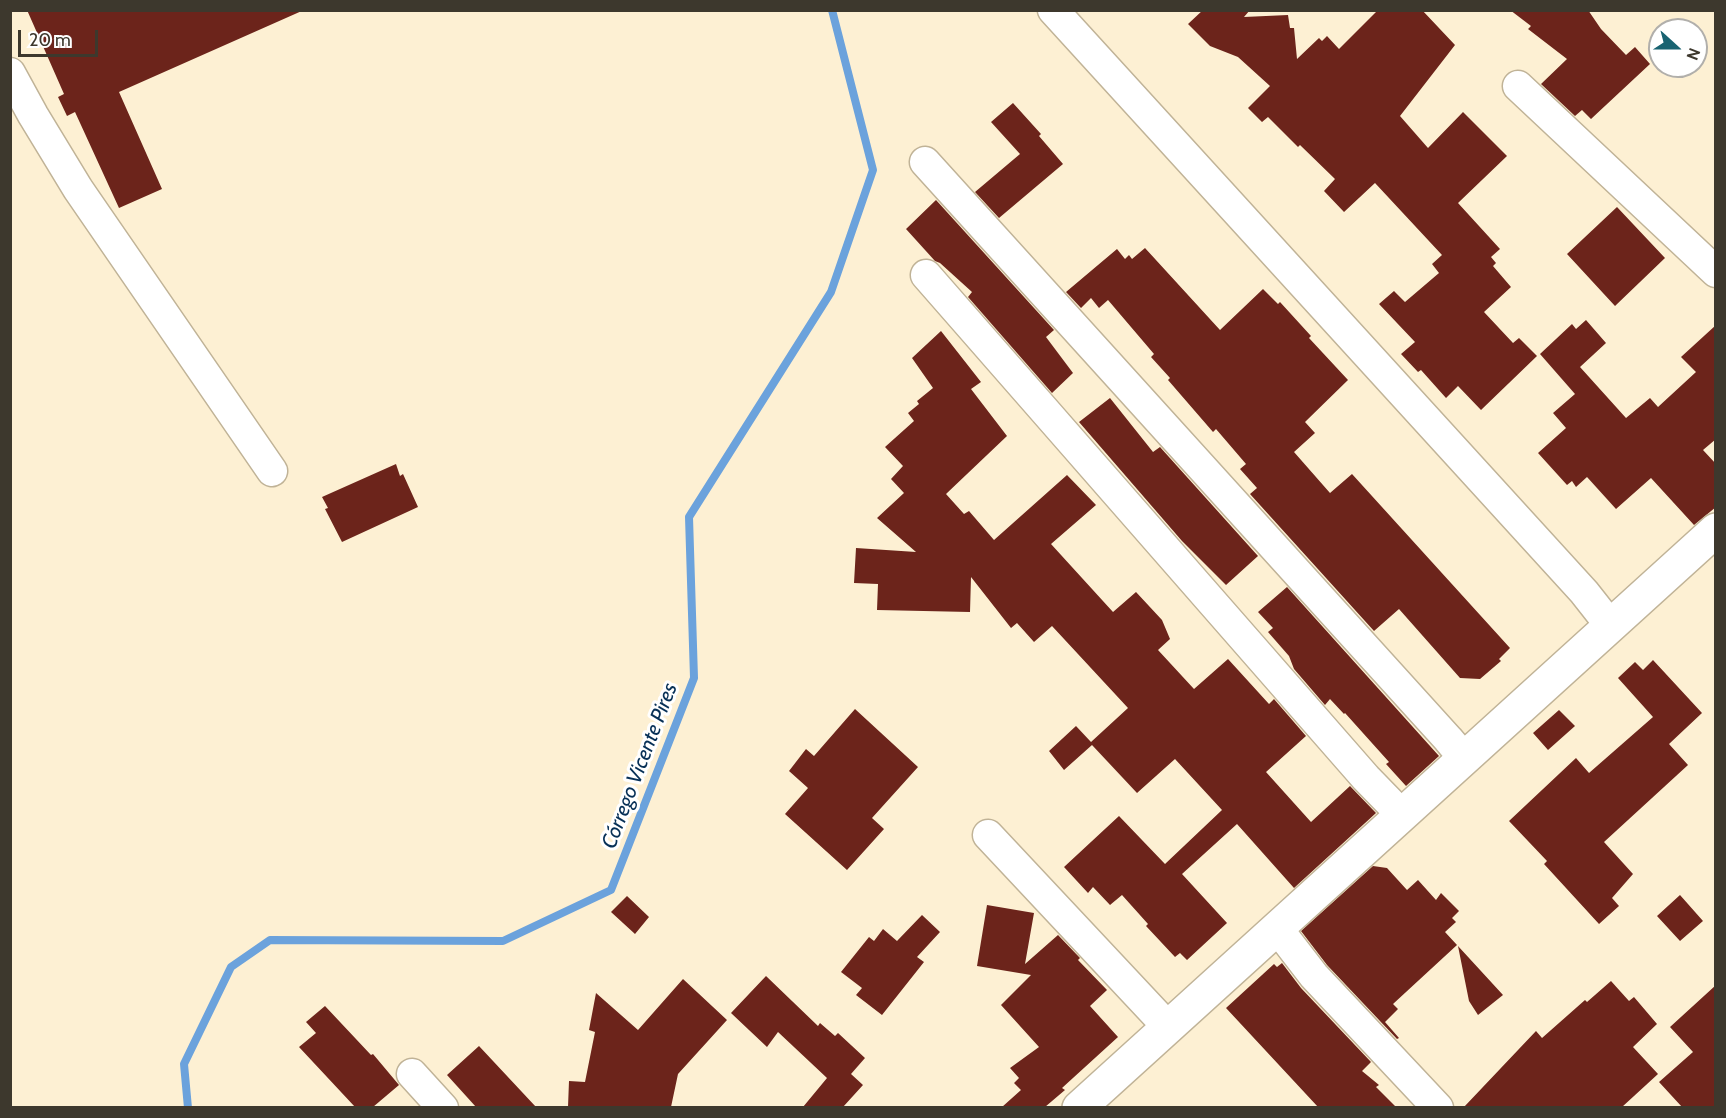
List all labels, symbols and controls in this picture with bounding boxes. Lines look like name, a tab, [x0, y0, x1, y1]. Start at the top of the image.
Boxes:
scale bar	[21, 18, 100, 56]
north arrow	[1648, 18, 1708, 78]
text: 20 m	[29, 29, 71, 51]
text: N	[1683, 45, 1704, 63]
water label: Córrego Vicente Pires	[597, 680, 683, 852]

